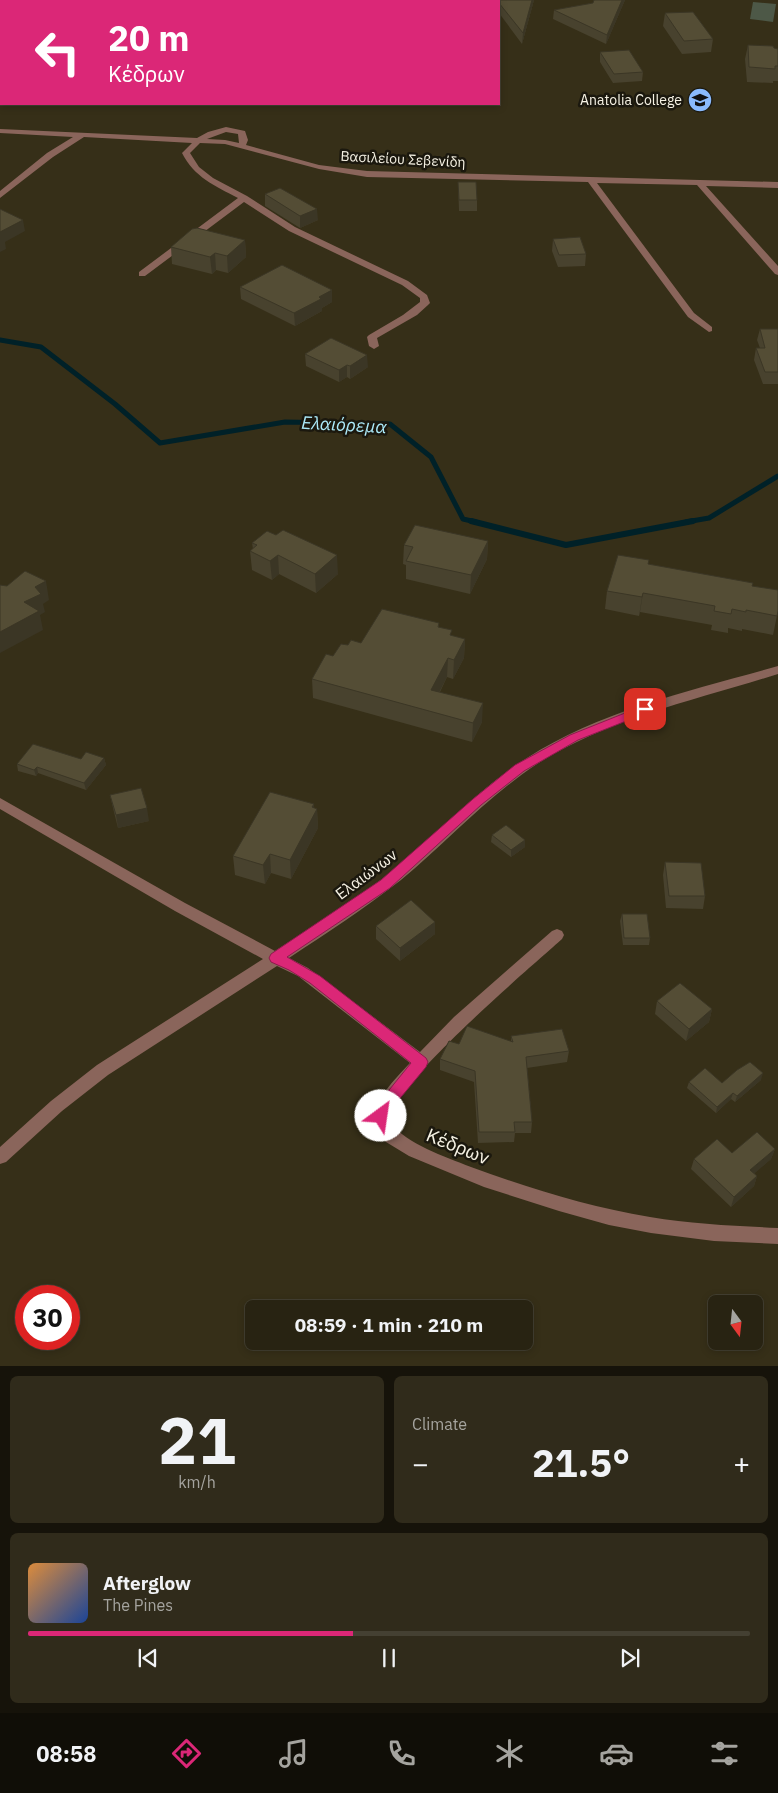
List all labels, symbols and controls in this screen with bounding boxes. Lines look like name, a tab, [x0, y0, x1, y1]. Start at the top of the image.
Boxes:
text: 20 m	[108, 15, 190, 61]
icon: left	[25, 20, 90, 85]
text: Κέδρων	[108, 59, 185, 88]
school or university icon: Anatolia College	[687, 87, 713, 113]
place label: Anatolia College	[580, 91, 682, 109]
street label: Βασιλείου Σεβενίδη	[340, 147, 466, 171]
water label: Ελαιόρεμα	[301, 411, 388, 438]
pin	[624, 688, 666, 730]
icon: arrive	[631, 695, 659, 723]
street label: Ελαιώνων	[331, 844, 401, 904]
position arrow	[354, 1089, 406, 1141]
street label: Κέδρων	[423, 1122, 493, 1170]
speed limit sign: 30	[15, 1285, 80, 1350]
north arrow	[708, 1295, 762, 1350]
map controls	[708, 1295, 763, 1350]
text: 08:59 · 1 min · 210 m	[295, 1313, 483, 1337]
text: 21	[158, 1397, 236, 1482]
text: Climate	[412, 1414, 467, 1434]
text: 21.5°	[532, 1438, 630, 1487]
text: −	[412, 1445, 429, 1482]
text: +	[733, 1445, 750, 1482]
text: km/h	[178, 1472, 216, 1492]
text: Afterglow	[103, 1571, 191, 1595]
text: The Pines	[103, 1595, 173, 1615]
icon: previous	[134, 1644, 162, 1672]
icon: pause	[375, 1644, 403, 1672]
icon: next	[616, 1644, 644, 1672]
icon: directions	[169, 1736, 204, 1771]
icon: music	[276, 1736, 311, 1771]
icon: phone	[384, 1736, 419, 1771]
icon: climate	[492, 1736, 527, 1771]
icon: car	[599, 1736, 634, 1771]
icon: filters	[707, 1736, 742, 1771]
text: 08:58	[36, 1739, 96, 1768]

